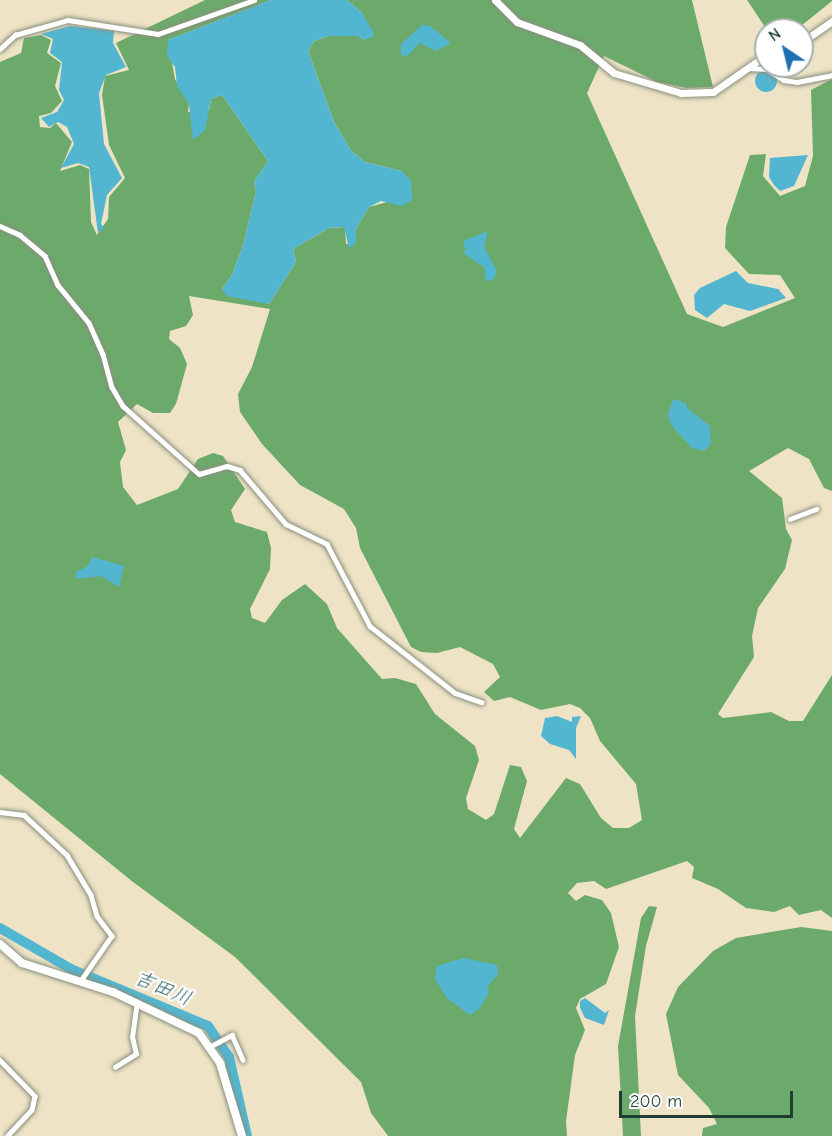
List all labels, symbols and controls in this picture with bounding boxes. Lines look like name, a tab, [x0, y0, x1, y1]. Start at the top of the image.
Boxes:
north arrow	[754, 18, 814, 78]
text: N	[765, 25, 784, 45]
water label: 吉田川	[131, 965, 195, 1011]
scale bar	[622, 1079, 796, 1117]
text: 200 m	[630, 1091, 682, 1112]

